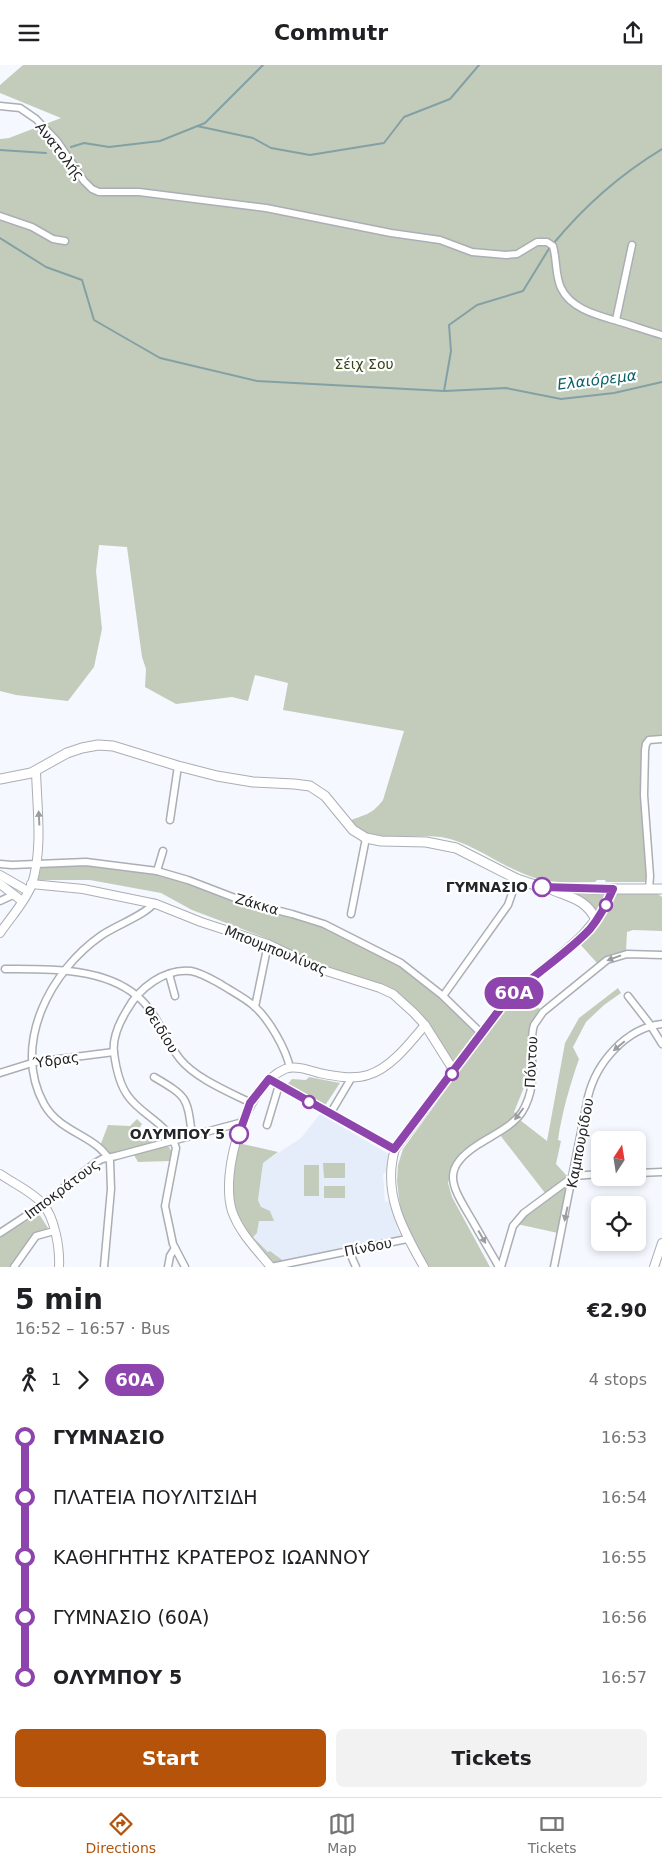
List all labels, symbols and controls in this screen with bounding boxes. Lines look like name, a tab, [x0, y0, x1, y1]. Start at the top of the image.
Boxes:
icon: menu	[15, 19, 43, 47]
icon: share	[619, 19, 647, 47]
text: Commutr	[274, 20, 388, 45]
street label: Ανατολής	[32, 119, 88, 183]
park label: Σέιχ Σου	[334, 356, 394, 372]
water label: Ελαιόρεμα	[556, 366, 638, 394]
one-way arrow	[34, 809, 42, 825]
marker: ΓΥΜΝΑΣΙΟ	[532, 877, 552, 897]
place label: ΓΥΜΝΑΣΙΟ	[446, 879, 528, 895]
street label: Ζάκκα	[233, 890, 281, 918]
unlabelled marker	[599, 898, 613, 912]
street label: Μπουμπουλίνας	[222, 922, 330, 978]
one-way arrow	[606, 954, 621, 962]
line badge: 60Α	[485, 977, 543, 1009]
text: 60Α	[495, 982, 533, 1003]
street label: Φειδίου	[140, 1002, 182, 1056]
street label: Πόντου	[522, 1036, 540, 1088]
one-way arrow	[614, 1040, 626, 1052]
street label: Ύδρας	[31, 1049, 80, 1071]
unlabelled marker	[445, 1067, 459, 1081]
unlabelled marker	[302, 1095, 316, 1109]
street label: Καμπουρίδου	[563, 1097, 597, 1189]
one-way arrow	[514, 1107, 524, 1121]
marker: ΟΛΥΜΠΟΥ 5	[229, 1124, 249, 1144]
place label: ΟΛΥΜΠΟΥ 5	[130, 1126, 225, 1142]
north arrow	[591, 1131, 646, 1186]
map controls	[591, 1131, 646, 1251]
street label: Ιπποκράτους	[22, 1156, 102, 1222]
button: locate	[591, 1196, 646, 1251]
one-way arrow	[561, 1206, 569, 1222]
one-way arrow	[477, 1230, 486, 1244]
street label: Πίνδου	[343, 1235, 393, 1259]
text: 5 min	[15, 1283, 103, 1316]
text: €2.90	[587, 1299, 647, 1321]
text: 16:52 – 16:57 · Bus	[15, 1319, 170, 1338]
icon: walk	[15, 1366, 43, 1394]
icon: forward	[69, 1366, 97, 1394]
text: 60Α	[115, 1369, 154, 1390]
text: 1	[51, 1370, 61, 1389]
text: 4 stops	[589, 1370, 647, 1389]
text: ΓΥΜΝΑΣΙΟ	[53, 1426, 165, 1448]
text: 16:53	[601, 1428, 647, 1447]
text: ΠΛΑΤΕΙΑ ΠΟΥΛΙΤΣΙΔΗ	[53, 1486, 257, 1508]
text: 16:54	[601, 1488, 647, 1507]
text: ΚΑΘΗΓΗΤΗΣ ΚΡΑΤΕΡΟΣ ΙΩΑΝΝΟΥ	[53, 1546, 370, 1568]
text: 16:55	[601, 1548, 647, 1567]
text: ΓΥΜΝΑΣΙΟ (60Α)	[53, 1606, 209, 1628]
text: 16:56	[601, 1608, 647, 1627]
text: ΟΛΥΜΠΟΥ 5	[53, 1666, 182, 1688]
text: 16:57	[601, 1668, 647, 1687]
button: Start	[15, 1729, 326, 1787]
button: Tickets	[336, 1729, 647, 1787]
tab: Directions	[86, 1810, 156, 1856]
tab: Map	[327, 1810, 357, 1856]
tab: Tickets	[528, 1810, 576, 1856]

